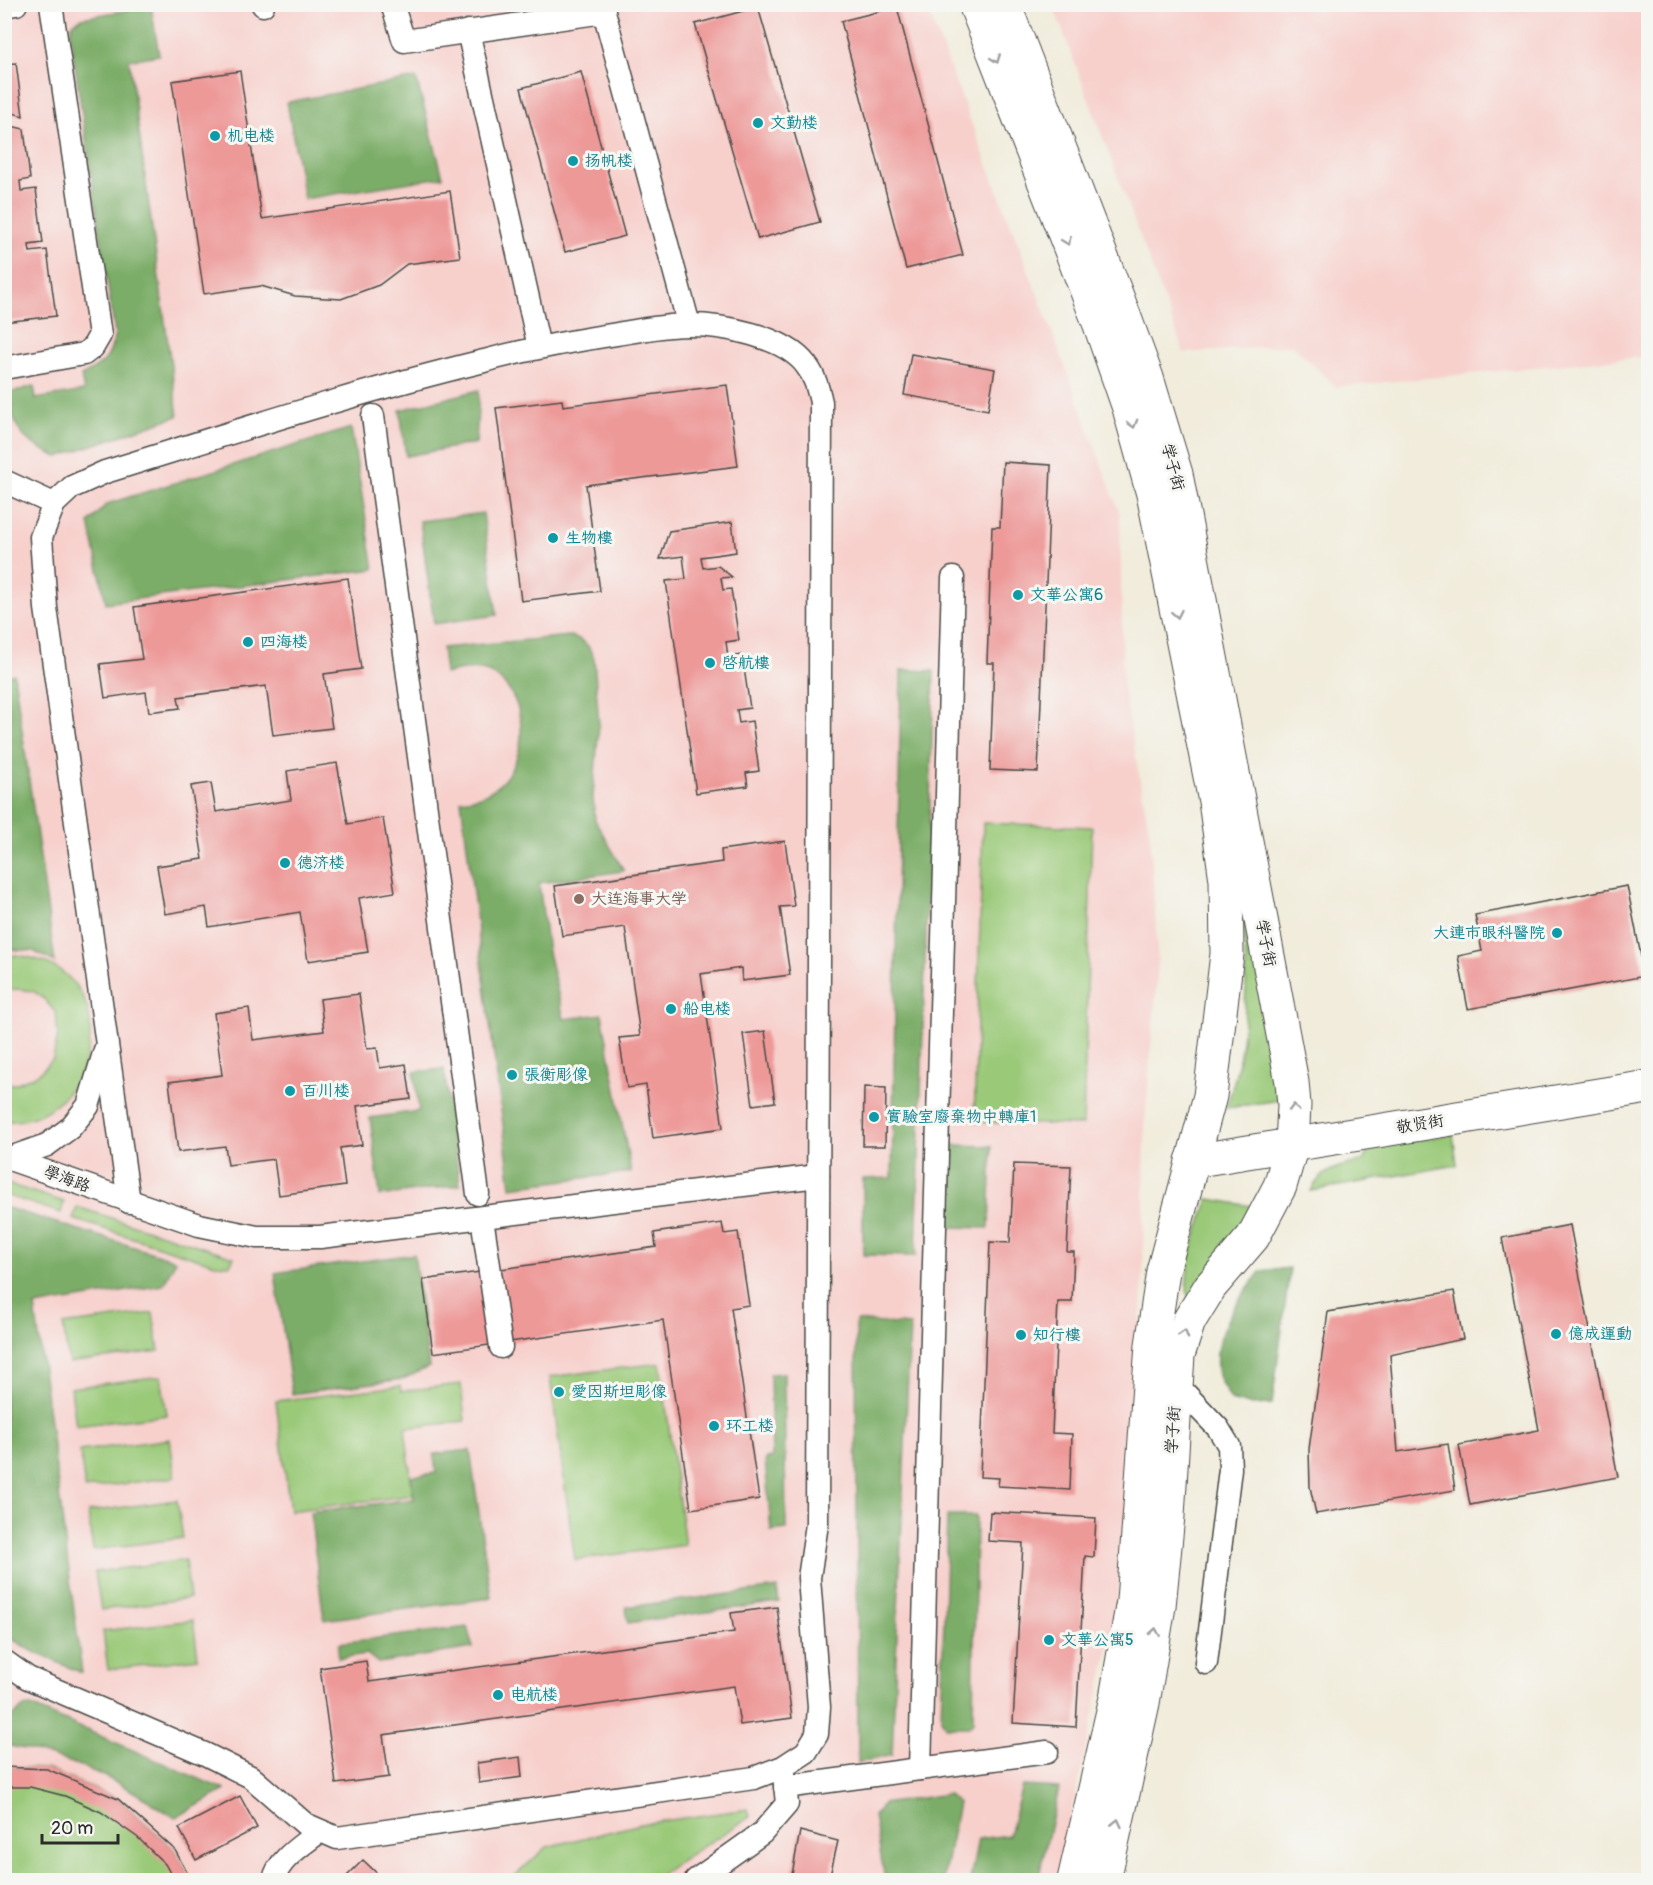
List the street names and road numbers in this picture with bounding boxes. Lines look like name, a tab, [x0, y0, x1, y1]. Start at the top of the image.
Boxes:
street label: 学子街	[1157, 441, 1189, 493]
street label: 学子街	[1252, 918, 1280, 968]
street label: 敬贤街	[1395, 1110, 1445, 1138]
street label: 學海路	[41, 1161, 93, 1197]
street label: 学子街	[1161, 1405, 1185, 1455]

